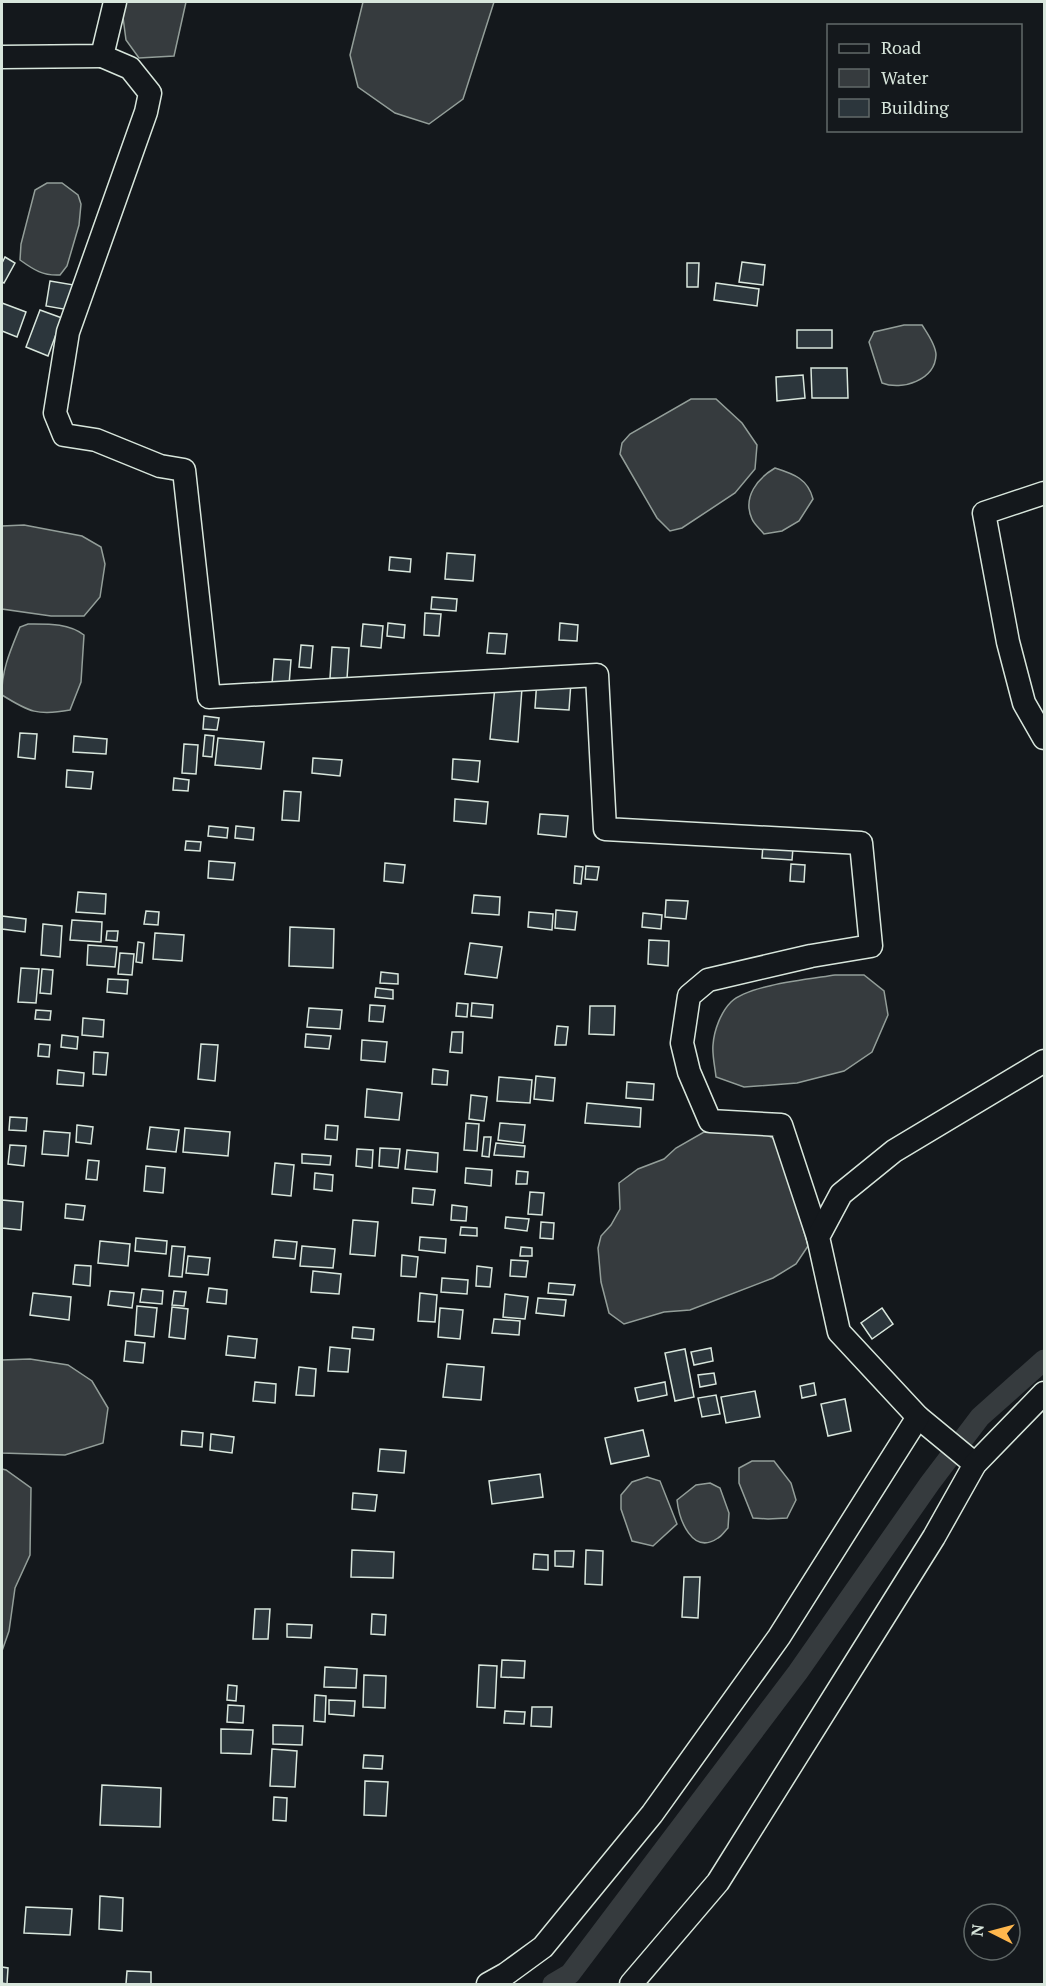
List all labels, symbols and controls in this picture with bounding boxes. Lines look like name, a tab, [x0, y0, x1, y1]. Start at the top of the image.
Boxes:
legend	[827, 24, 1022, 132]
text: Road	[881, 35, 921, 59]
text: Water	[881, 65, 928, 89]
text: Building	[881, 95, 949, 119]
north arrow	[962, 1902, 1022, 1962]
text: N	[966, 1923, 989, 1938]

